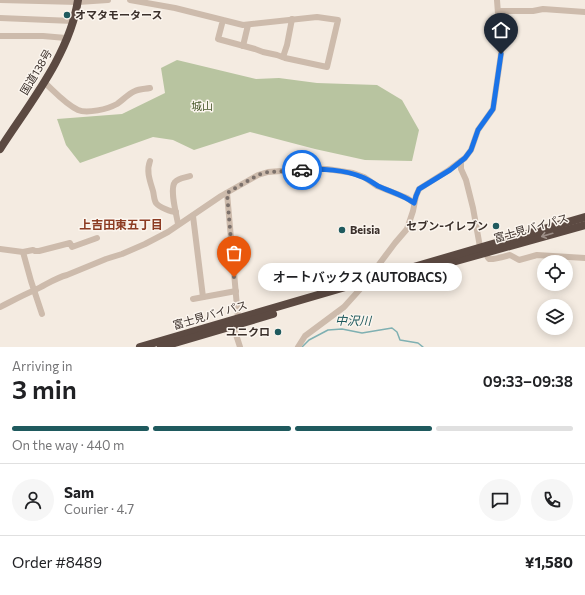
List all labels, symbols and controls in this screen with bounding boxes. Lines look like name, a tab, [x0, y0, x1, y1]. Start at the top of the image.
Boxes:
place label: オマタモータース	[75, 8, 162, 21]
marker: オマタモータース	[62, 10, 72, 20]
pin	[484, 13, 518, 54]
icon: home	[490, 19, 512, 41]
street label: 国道138号	[17, 47, 54, 97]
park label: 城山	[191, 99, 213, 112]
courier	[282, 150, 322, 190]
icon: car	[291, 159, 313, 181]
street label: 富士見バイパス	[492, 211, 570, 244]
district label: 上吉田東五丁目	[79, 217, 163, 231]
place label: セブン-イレブン	[406, 219, 488, 232]
marker: セブン-イレブン	[491, 221, 501, 231]
place label: Beisia	[350, 223, 380, 236]
marker: Beisia	[337, 225, 347, 235]
one-way arrow	[541, 232, 554, 239]
pin	[217, 236, 251, 277]
icon: bag	[223, 242, 245, 264]
map controls	[537, 255, 573, 335]
button: locate	[537, 255, 573, 291]
callout: オートバックス (AUTOBACS)	[258, 263, 462, 291]
text: オートバックス (AUTOBACS)	[273, 269, 447, 285]
street label: 富士見バイパス	[171, 298, 249, 331]
button: layers	[537, 299, 573, 335]
water label: 中沢川	[335, 313, 373, 327]
place label: ユニクロ	[226, 325, 270, 338]
marker: ユニクロ	[273, 327, 283, 337]
text: Arriving in	[12, 358, 72, 374]
text: 09:33–09:38	[483, 372, 573, 390]
text: 3 min	[12, 373, 77, 404]
text: On the way · 440 m	[12, 437, 124, 453]
button: person	[12, 479, 54, 521]
button: chat	[479, 479, 521, 521]
button: phone	[531, 479, 573, 521]
text: Sam	[64, 483, 94, 501]
text: Courier · 4.7	[64, 501, 134, 517]
text: Order #8489	[12, 553, 102, 571]
text: ¥1,580	[525, 553, 573, 571]

